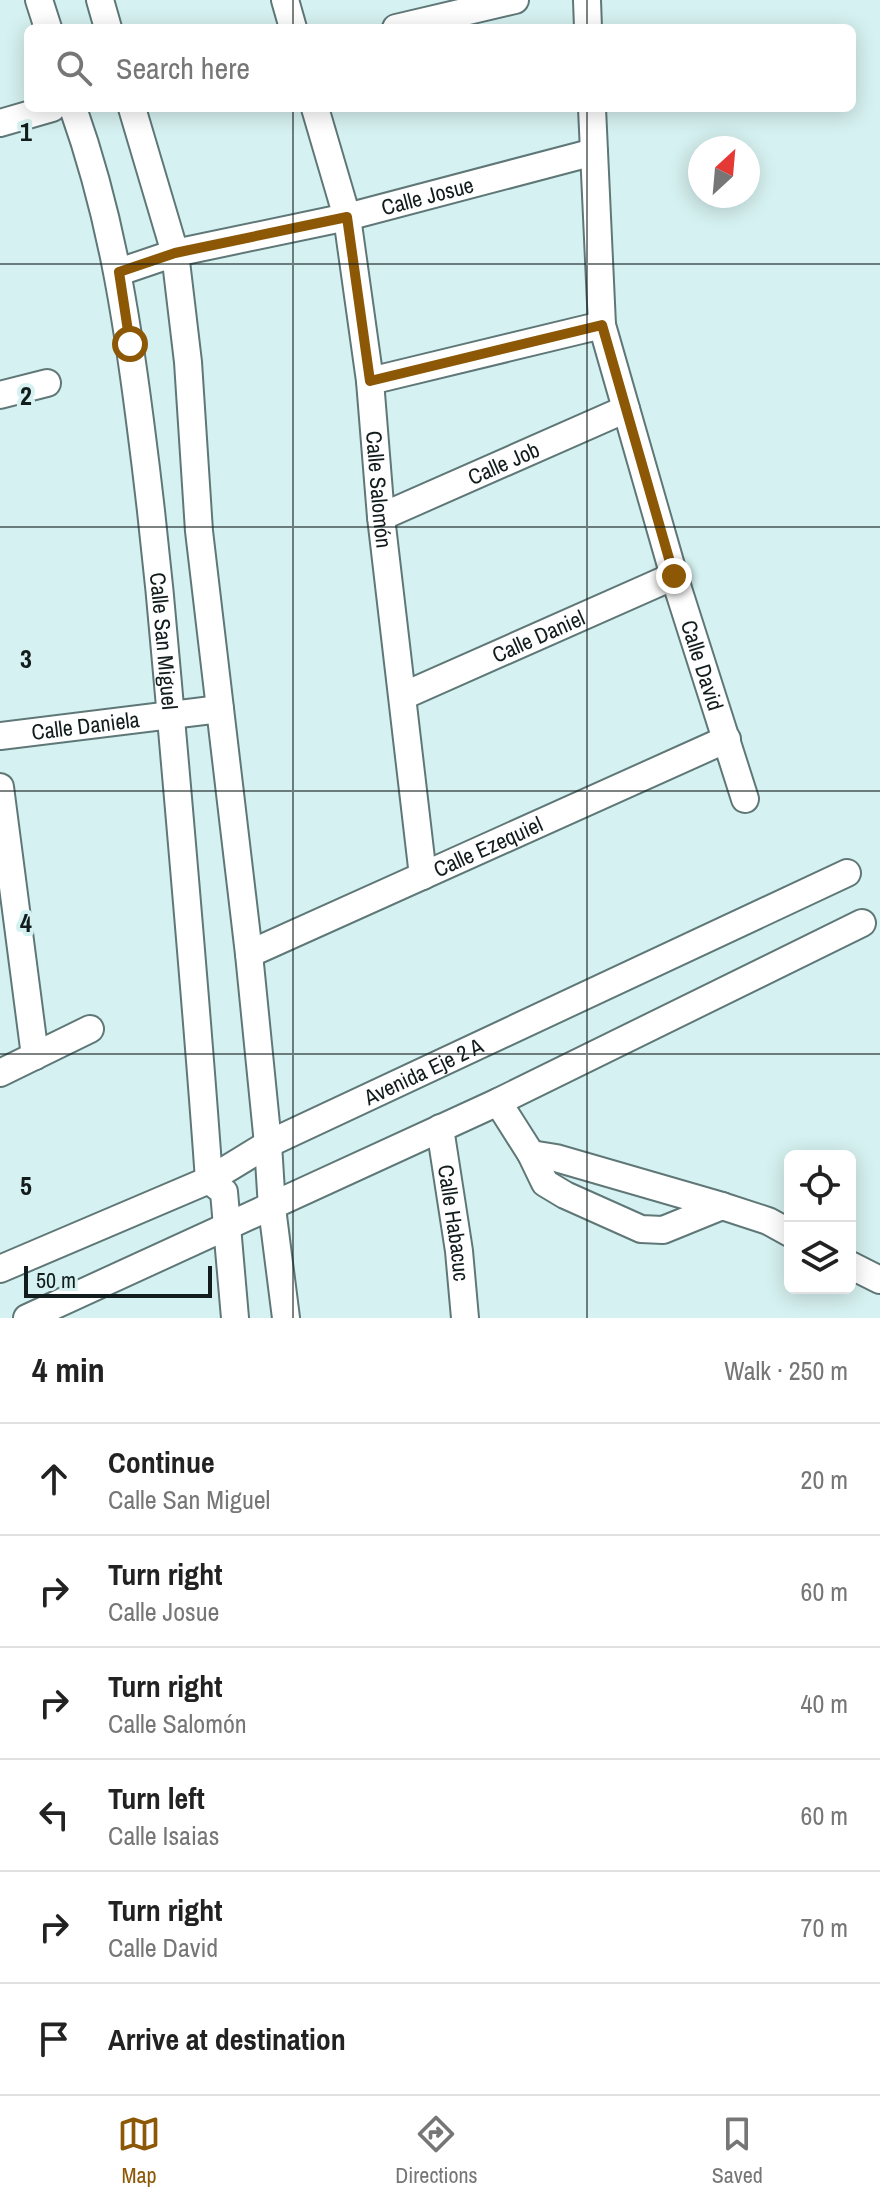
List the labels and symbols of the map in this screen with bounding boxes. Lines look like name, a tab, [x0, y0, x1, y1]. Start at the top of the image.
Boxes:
text: 1	[20, 114, 32, 149]
north arrow	[688, 136, 760, 208]
street label: Calle Josue	[378, 169, 477, 222]
route start	[112, 326, 148, 362]
text: 2	[20, 378, 32, 413]
street label: Calle Salomón	[359, 430, 400, 550]
street label: Calle Job	[463, 434, 544, 492]
route end	[656, 558, 692, 594]
street label: Calle San Miguel	[143, 571, 185, 711]
street label: Calle Daniel	[487, 602, 589, 670]
street label: Calle David	[674, 616, 731, 714]
text: 3	[20, 641, 32, 676]
street label: Calle Daniela	[30, 704, 141, 747]
street label: Calle Ezequiel	[429, 809, 547, 884]
text: 4	[20, 905, 32, 940]
street label: Avenida Eje 2 A	[358, 1030, 489, 1112]
street label: Calle Habacuc	[431, 1163, 477, 1282]
text: 5	[20, 1168, 32, 1203]
scale bar	[24, 1262, 212, 1298]

